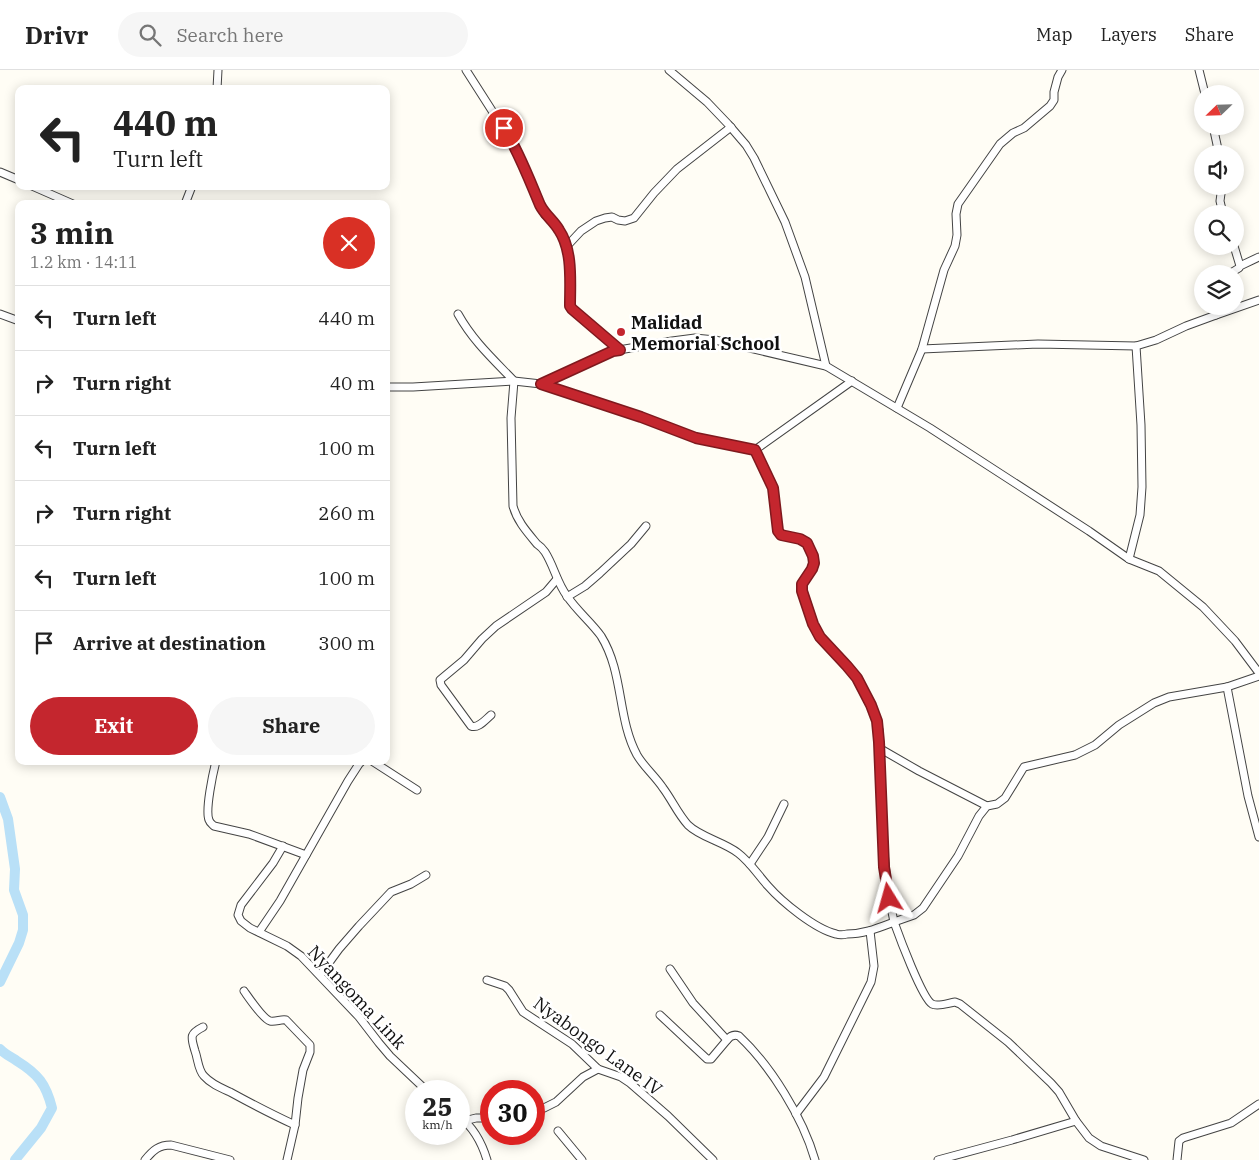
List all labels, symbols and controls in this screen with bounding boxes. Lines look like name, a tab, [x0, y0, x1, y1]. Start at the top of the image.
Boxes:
search box	[118, 12, 468, 57]
text: Drivr	[25, 19, 88, 51]
icon: search	[136, 21, 164, 49]
text: Search here	[176, 23, 283, 47]
text: Map	[1036, 23, 1073, 46]
text: Layers	[1101, 23, 1157, 46]
text: Share	[1185, 23, 1234, 46]
north arrow	[1194, 85, 1244, 135]
map controls	[1194, 85, 1244, 315]
text: 440 m	[113, 100, 218, 146]
icon: left	[30, 105, 95, 170]
pin	[483, 107, 525, 149]
icon: arrive	[490, 114, 518, 142]
text: Turn left	[113, 144, 203, 173]
button: sound	[1194, 145, 1244, 195]
button: search	[1194, 205, 1244, 255]
text: 3 min	[30, 213, 114, 252]
button: close	[323, 217, 375, 269]
text: 1.2 km · 14:11	[30, 252, 137, 272]
button: layers	[1194, 265, 1244, 315]
icon: left	[30, 304, 58, 332]
text: Turn left	[73, 306, 156, 330]
text: 440 m	[318, 306, 375, 330]
place label: Malidad Memorial School	[631, 311, 780, 355]
marker: Malidad Memorial School	[615, 326, 627, 338]
icon: right	[30, 369, 58, 397]
text: Turn right	[73, 371, 171, 395]
text: 40 m	[330, 371, 375, 395]
icon: left	[30, 434, 58, 462]
text: Turn left	[73, 436, 156, 460]
text: 100 m	[318, 436, 375, 460]
icon: right	[30, 499, 58, 527]
text: Turn right	[73, 501, 171, 525]
text: 260 m	[318, 501, 375, 525]
icon: left	[30, 564, 58, 592]
text: Turn left	[73, 566, 156, 590]
text: 100 m	[318, 566, 375, 590]
icon: arrive	[30, 629, 58, 657]
text: Arrive at destination	[73, 631, 266, 655]
text: 300 m	[318, 631, 375, 655]
button: Exit	[30, 697, 198, 755]
button: Share	[208, 697, 375, 755]
position arrow	[862, 871, 914, 923]
street label: Nyangoma Link	[303, 940, 411, 1054]
street label: Nyabongo Lane IV	[529, 992, 667, 1100]
speed limit sign: 30	[480, 1080, 545, 1145]
text: 25	[422, 1090, 453, 1123]
text: km/h	[422, 1117, 453, 1132]

